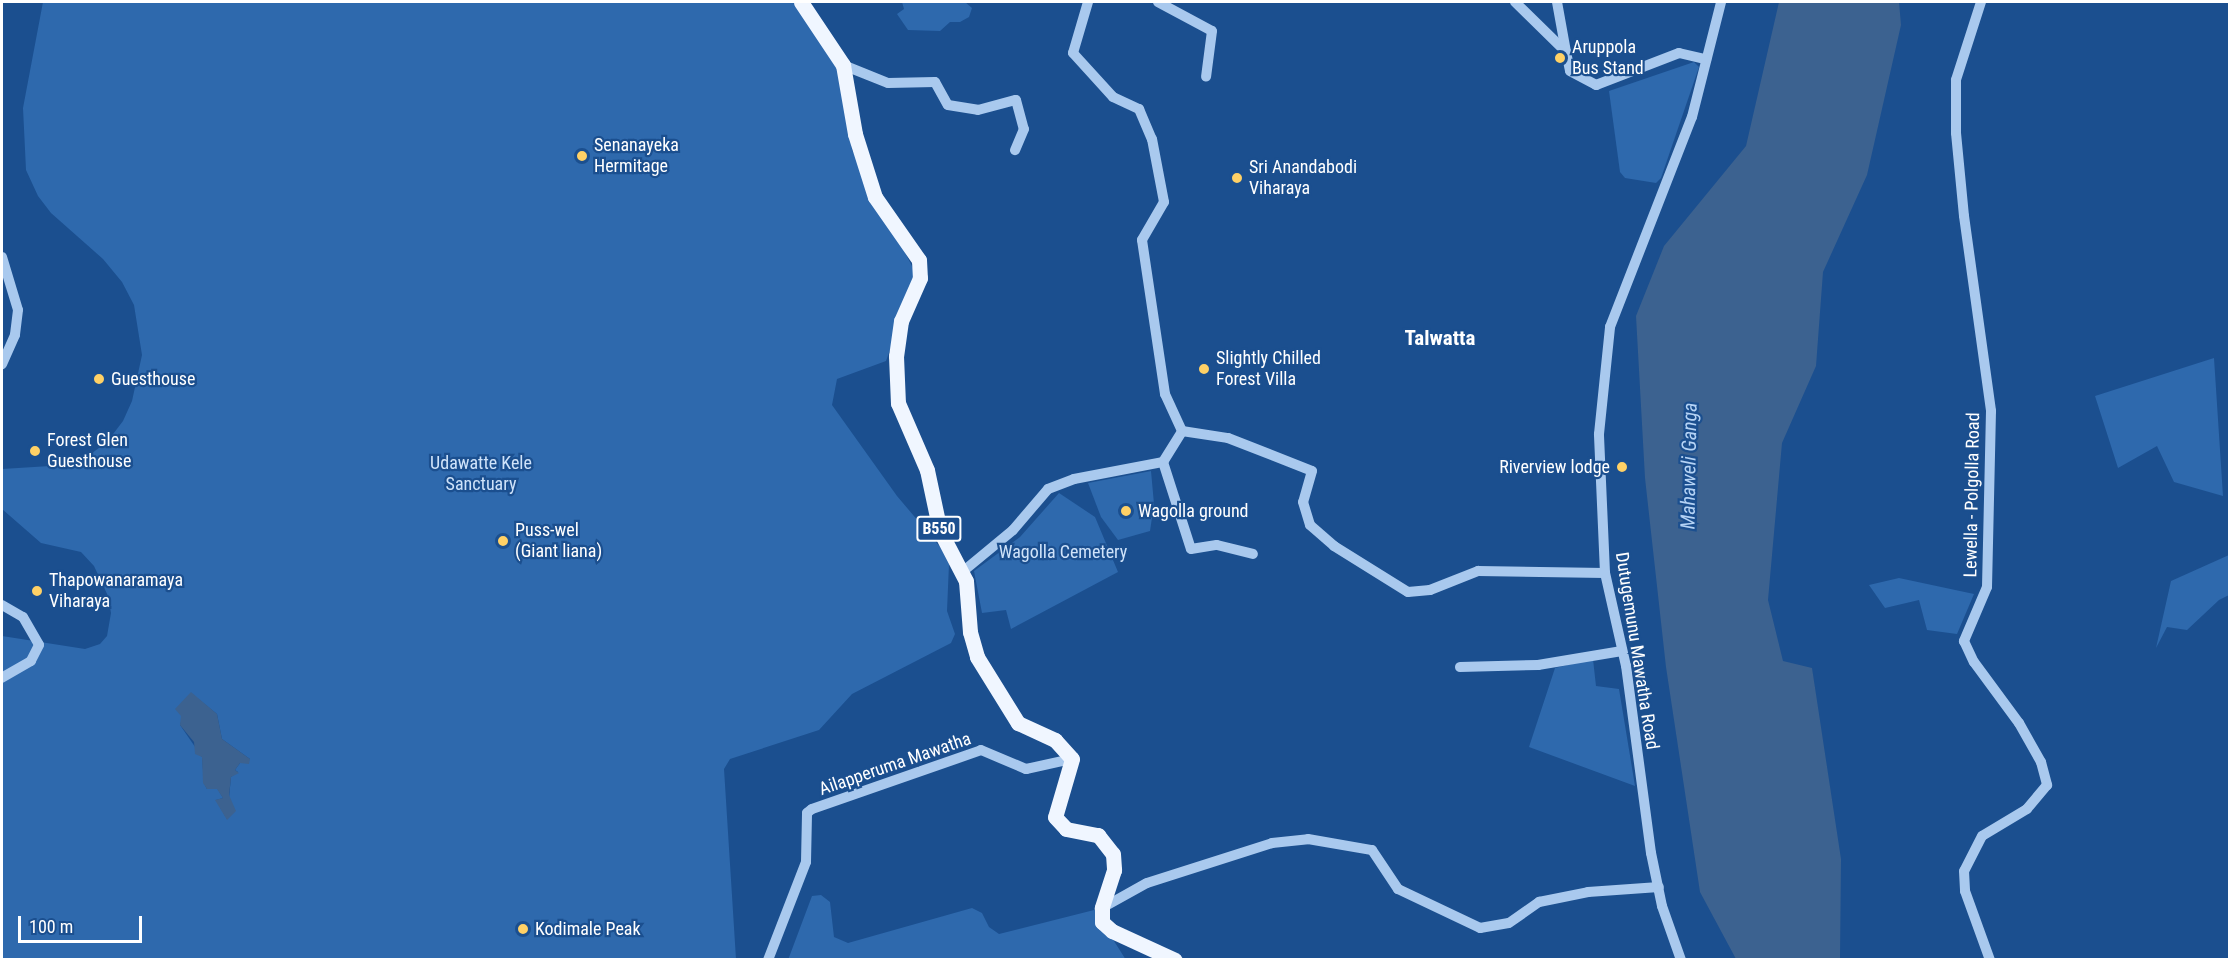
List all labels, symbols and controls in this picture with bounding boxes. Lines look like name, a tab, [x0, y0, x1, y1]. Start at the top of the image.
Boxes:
place label: Aruppola Bus Stand	[1572, 37, 1644, 80]
marker: Aruppola Bus Stand	[1553, 51, 1567, 65]
place label: Senanayeka Hermitage	[594, 135, 679, 178]
marker: Senanayeka Hermitage	[575, 149, 589, 163]
place label: Sri Anandabodi Viharaya	[1249, 157, 1357, 200]
marker: Sri Anandabodi Viharaya	[1230, 171, 1244, 185]
district label: Talwatta	[1405, 325, 1475, 351]
place label: Slightly Chilled Forest Villa	[1216, 348, 1321, 391]
marker: Slightly Chilled Forest Villa	[1197, 362, 1211, 376]
place label: Guesthouse	[111, 368, 195, 390]
marker: Guesthouse	[92, 372, 106, 386]
water label: Mahaweli Ganga	[1676, 402, 1702, 530]
street label: Lewella - Polgolla Road	[1960, 412, 1984, 578]
place label: Forest Glen Guesthouse	[47, 430, 131, 472]
marker: Forest Glen Guesthouse	[28, 444, 42, 458]
park label: Udawatte Kele Sanctuary	[430, 453, 532, 496]
place label: Riverview lodge	[1499, 456, 1610, 478]
marker: Riverview lodge	[1615, 460, 1629, 474]
place label: Wagolla ground	[1138, 500, 1249, 522]
marker: Wagolla ground	[1119, 504, 1133, 518]
road number: B550	[915, 516, 963, 542]
place label: Puss-wel (Giant liana)	[515, 520, 602, 562]
marker: Puss-wel (Giant liana)	[496, 534, 510, 548]
park label: Wagolla Cemetery	[999, 541, 1127, 563]
street label: Dutugemunu Mawatha Road	[1611, 551, 1663, 751]
place label: Thapowanaramaya Viharaya	[49, 570, 183, 612]
marker: Thapowanaramaya Viharaya	[30, 584, 44, 598]
street label: Ailapperuma Mawatha	[816, 728, 974, 800]
scale bar	[21, 904, 146, 942]
text: 100 m	[29, 916, 73, 937]
place label: Kodimale Peak	[535, 918, 641, 940]
marker: Kodimale Peak	[516, 922, 530, 936]

